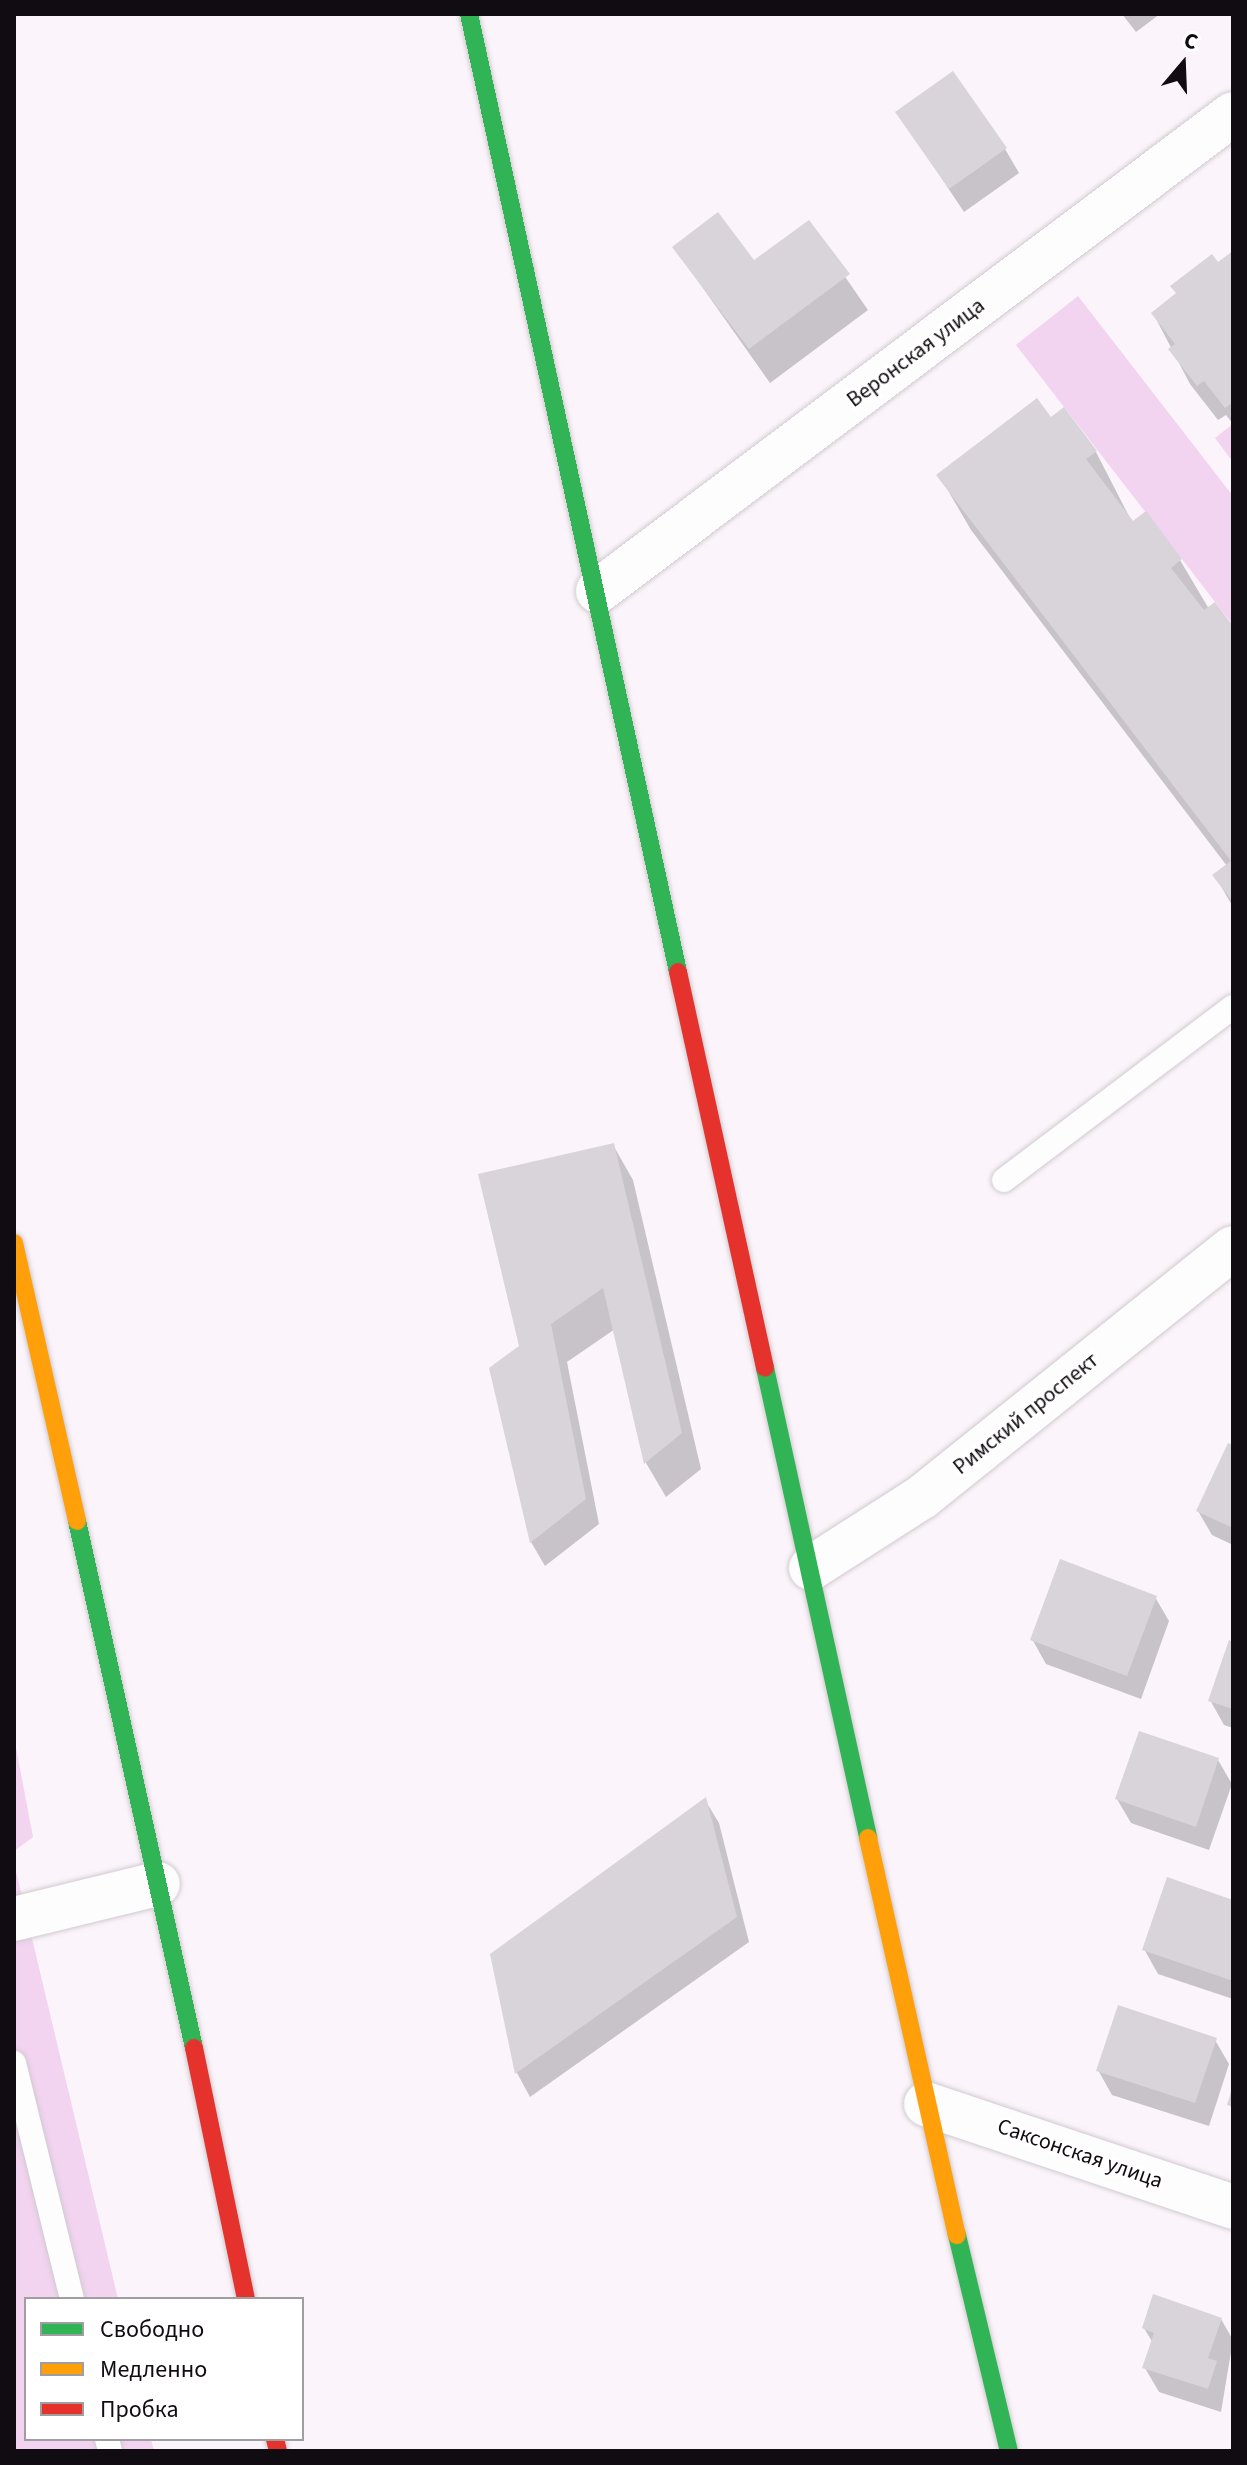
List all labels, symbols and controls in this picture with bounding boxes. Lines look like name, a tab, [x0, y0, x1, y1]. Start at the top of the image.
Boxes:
north arrow	[1143, 24, 1223, 104]
text: С	[1180, 24, 1202, 59]
street label: Веронская улица	[842, 293, 990, 413]
street label: Римский проспект	[948, 1347, 1104, 1481]
street label: Саксонская улица	[994, 2113, 1166, 2195]
legend	[24, 2297, 304, 2441]
text: Свободно	[100, 2312, 204, 2347]
text: Медленно	[100, 2352, 207, 2387]
text: Пробка	[100, 2392, 179, 2427]

